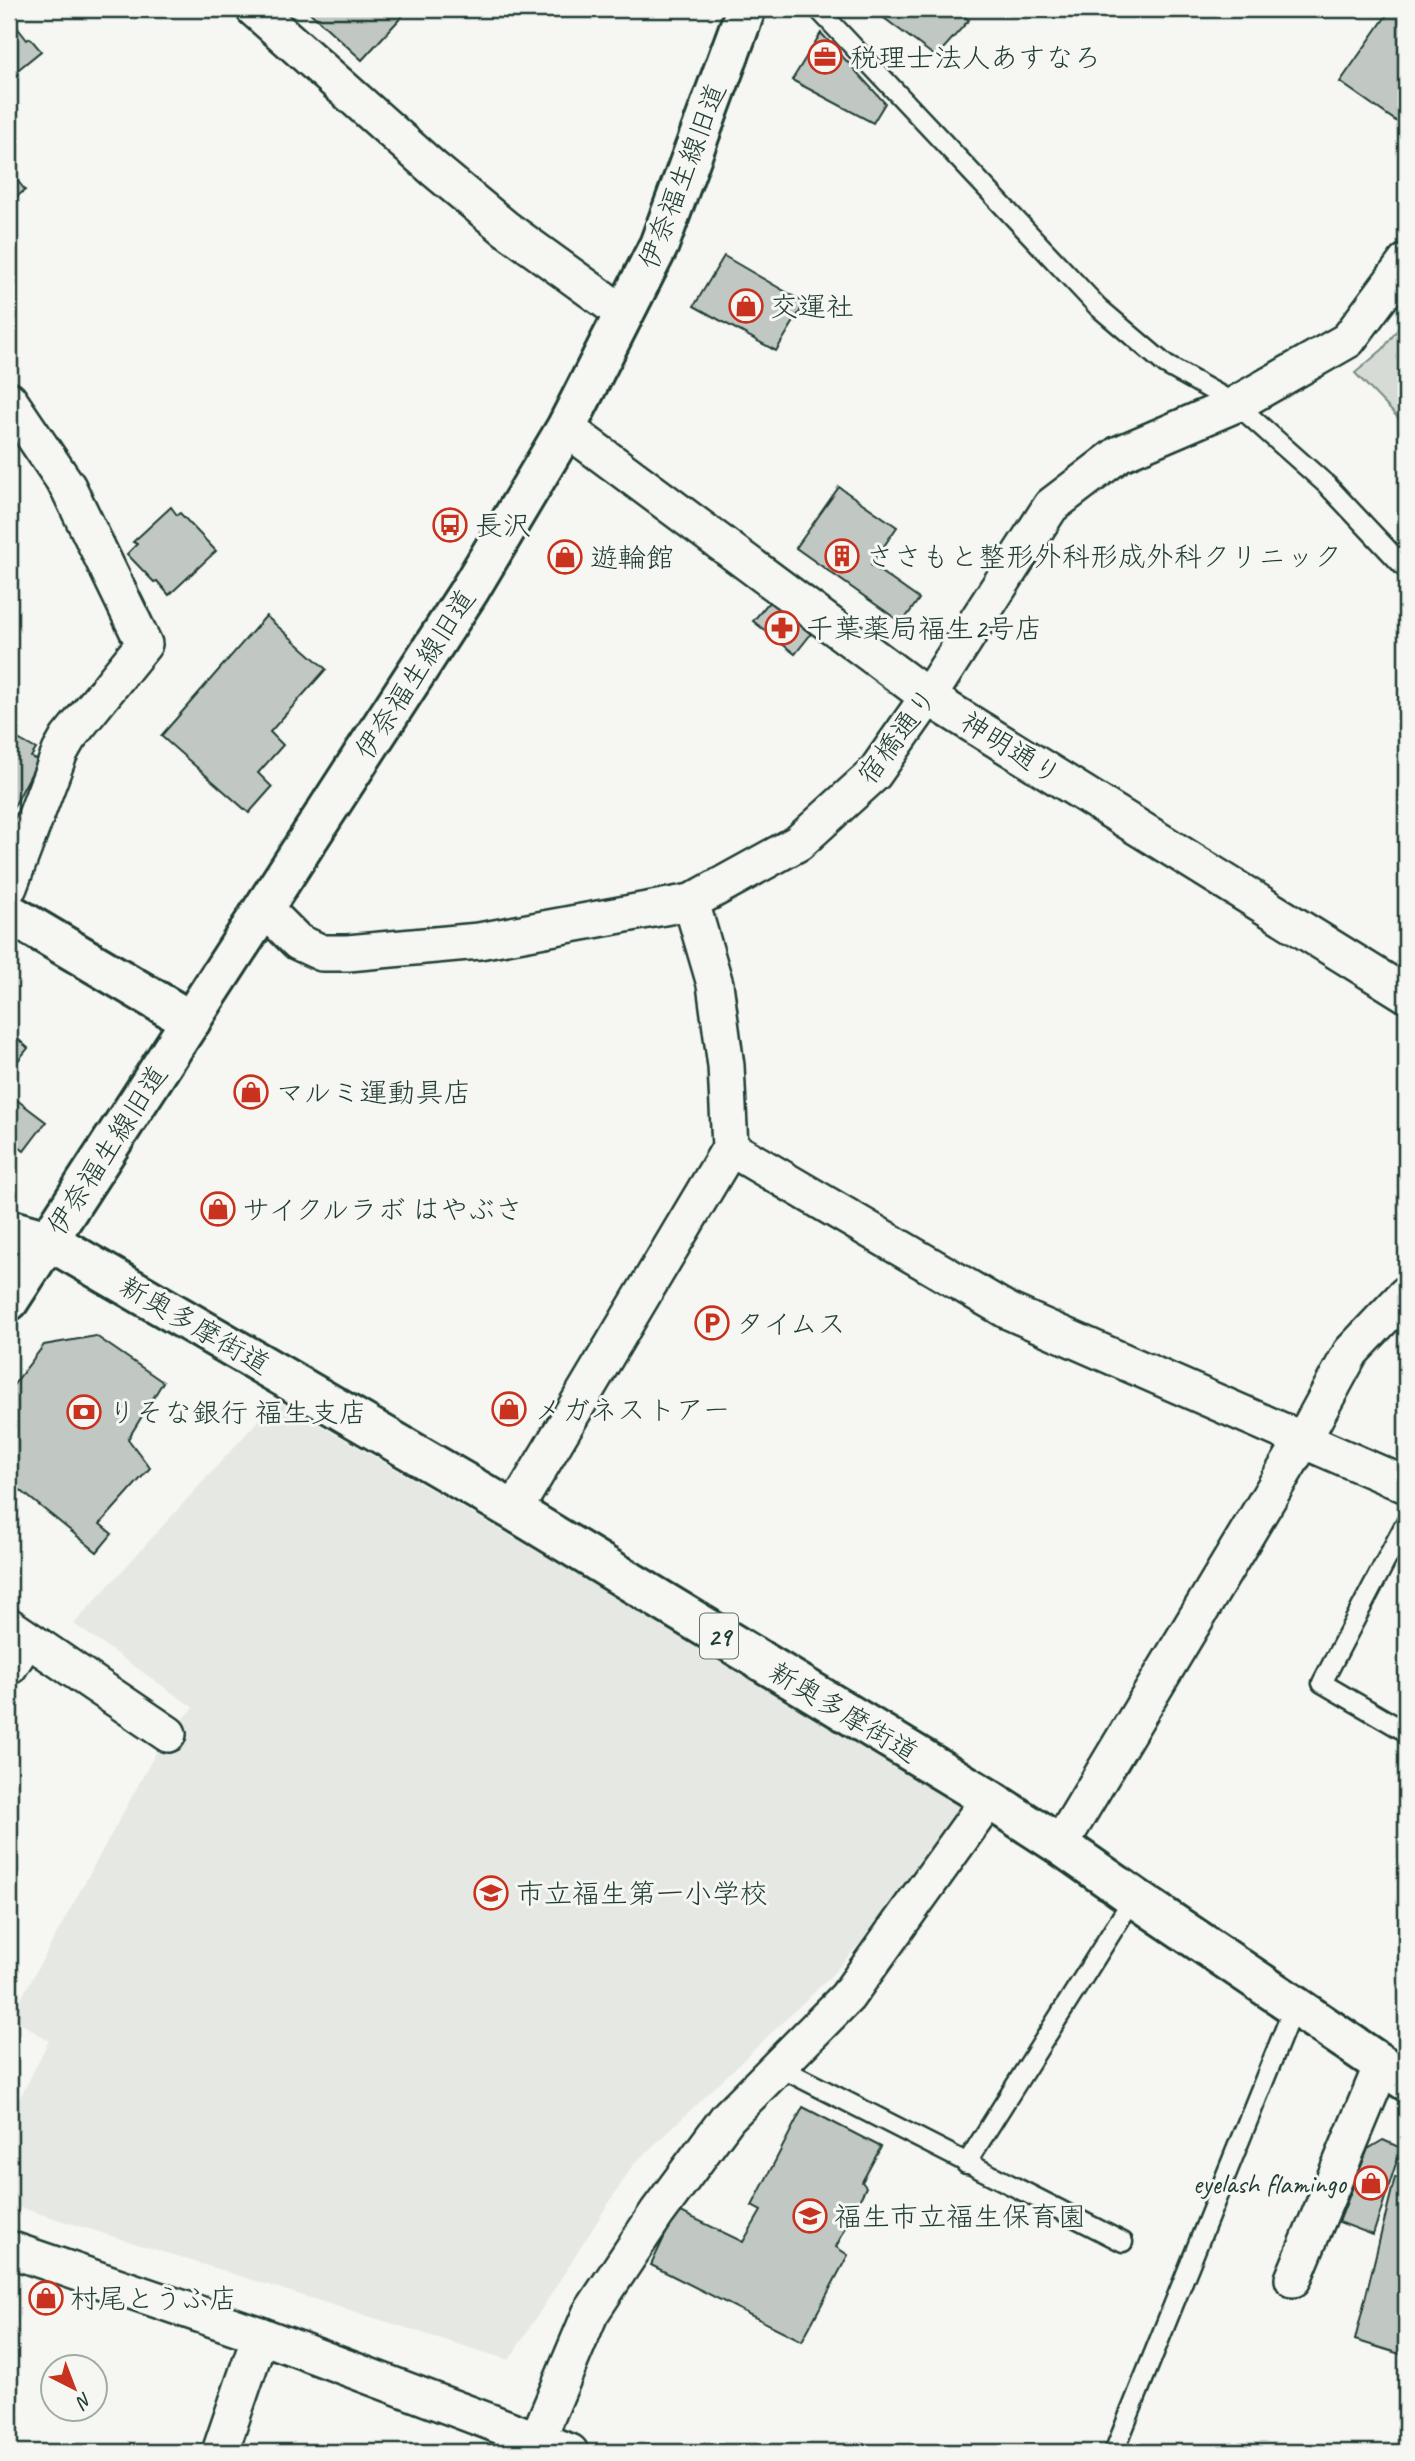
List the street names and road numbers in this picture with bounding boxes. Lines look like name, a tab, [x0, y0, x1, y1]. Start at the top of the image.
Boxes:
street label: 伊奈福生線旧道	[631, 78, 733, 274]
street label: 伊奈福生線旧道	[347, 582, 483, 766]
street label: 宿橋通り	[849, 681, 945, 791]
street label: 神明通り	[954, 703, 1068, 793]
street label: 伊奈福生線旧道	[39, 1058, 175, 1242]
street label: 新奥多摩街道	[113, 1268, 277, 1382]
road number: 29	[700, 1614, 738, 1658]
street label: 新奥多摩街道	[763, 1654, 925, 1770]

